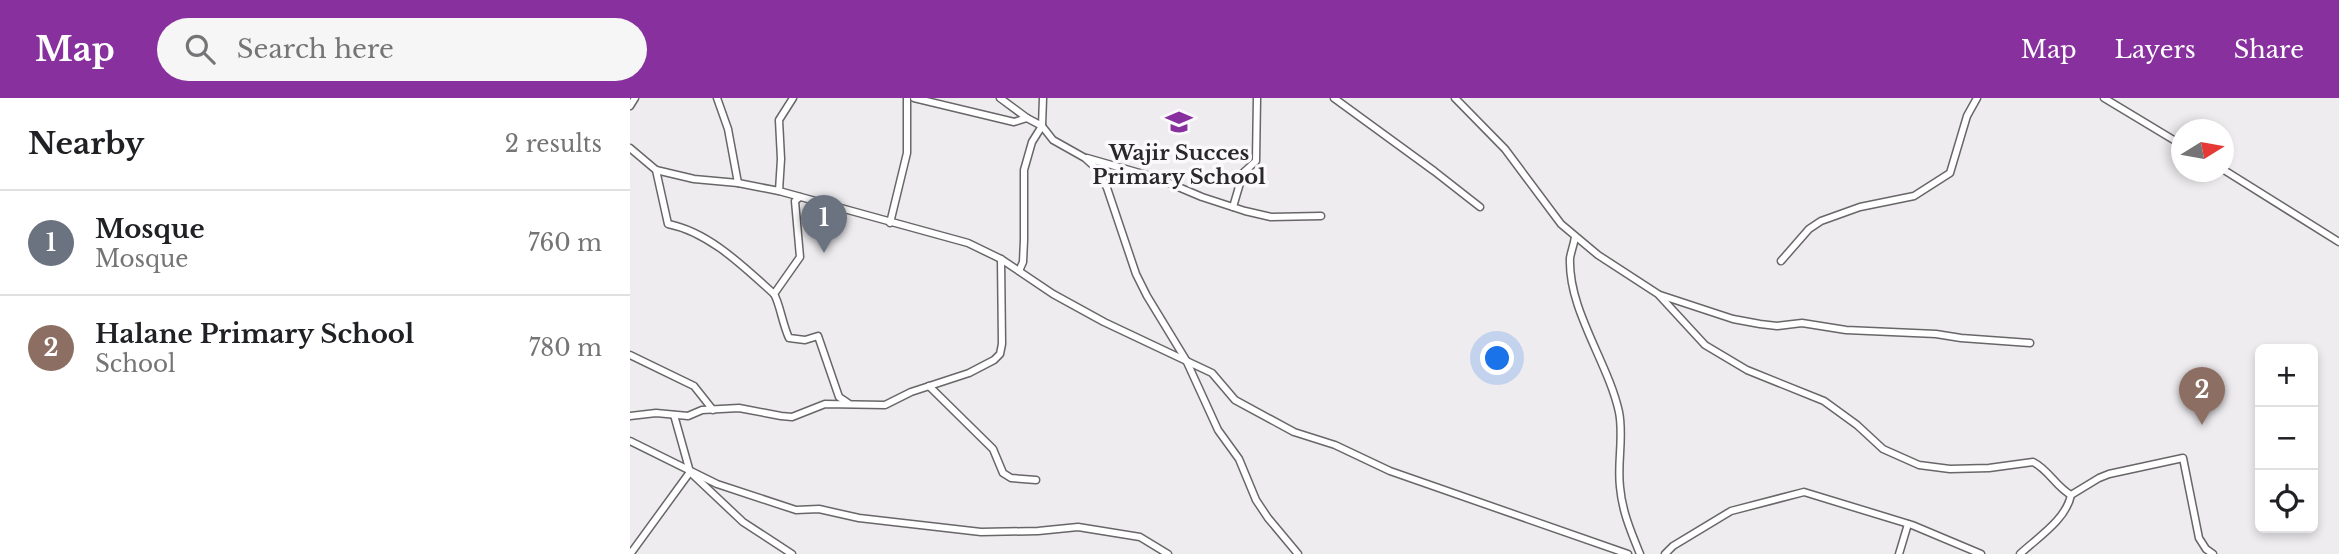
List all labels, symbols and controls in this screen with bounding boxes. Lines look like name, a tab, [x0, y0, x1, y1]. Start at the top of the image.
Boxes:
search box	[157, 18, 647, 81]
text: Map	[35, 29, 115, 70]
icon: search	[181, 30, 219, 68]
text: Search here	[237, 33, 394, 65]
text: Map	[2021, 35, 2077, 64]
text: Layers	[2115, 35, 2196, 64]
text: Share	[2234, 35, 2304, 64]
school or university icon: Wajir Succes Primary School	[1164, 107, 1194, 137]
north arrow	[2171, 119, 2234, 182]
text: Nearby	[28, 125, 144, 162]
text: 2 results	[505, 130, 602, 158]
place label: Wajir Succes Primary School	[1092, 140, 1266, 190]
pin: 1	[801, 195, 847, 253]
text: Mosque	[95, 213, 205, 245]
text: 1	[46, 229, 56, 257]
text: 760 m	[528, 229, 602, 257]
text: Mosque	[95, 245, 189, 273]
text: Halane Primary School	[95, 318, 414, 350]
text: 2	[44, 334, 58, 362]
text: 780 m	[529, 334, 602, 362]
your location	[1480, 341, 1514, 375]
map controls	[2255, 344, 2318, 533]
button: +	[2255, 344, 2318, 407]
text: School	[95, 350, 176, 378]
pin: 2	[2179, 367, 2225, 425]
button: −	[2255, 407, 2318, 470]
button: locate	[2255, 470, 2318, 533]

